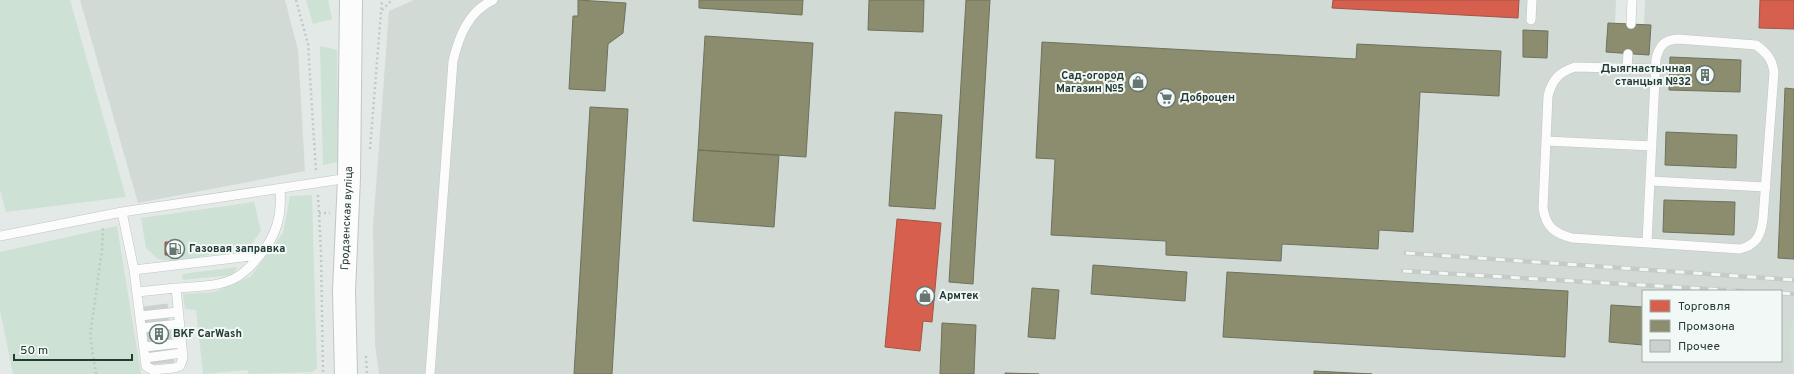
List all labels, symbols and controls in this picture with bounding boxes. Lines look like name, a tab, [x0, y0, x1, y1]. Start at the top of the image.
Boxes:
place label: Дыягнастычная станцыя №32	[1601, 62, 1691, 89]
building icon: Дыягнастычная станцыя №32	[1694, 64, 1716, 86]
place label: Сад-огород Магазин №5	[1056, 69, 1124, 96]
shop icon: Сад-огород Магазин №5	[1127, 71, 1149, 93]
supermarket icon: Доброцен	[1155, 87, 1177, 109]
place label: Доброцен	[1180, 91, 1235, 105]
street label: Гродзенская вуліца	[338, 166, 356, 270]
fuel station icon: Газовая заправка	[164, 238, 186, 260]
place label: Газовая заправка	[189, 242, 285, 256]
shop icon: Армтек	[914, 285, 936, 307]
place label: Армтек	[939, 289, 979, 303]
legend	[1642, 290, 1782, 362]
text: Торговля	[1678, 299, 1730, 315]
text: Промзона	[1678, 319, 1735, 335]
building icon: BKF CarWash	[148, 323, 170, 345]
place label: BKF CarWash	[173, 327, 242, 341]
scale bar	[14, 336, 132, 362]
text: Прочее	[1678, 339, 1720, 355]
text: 50 m	[20, 343, 48, 359]

